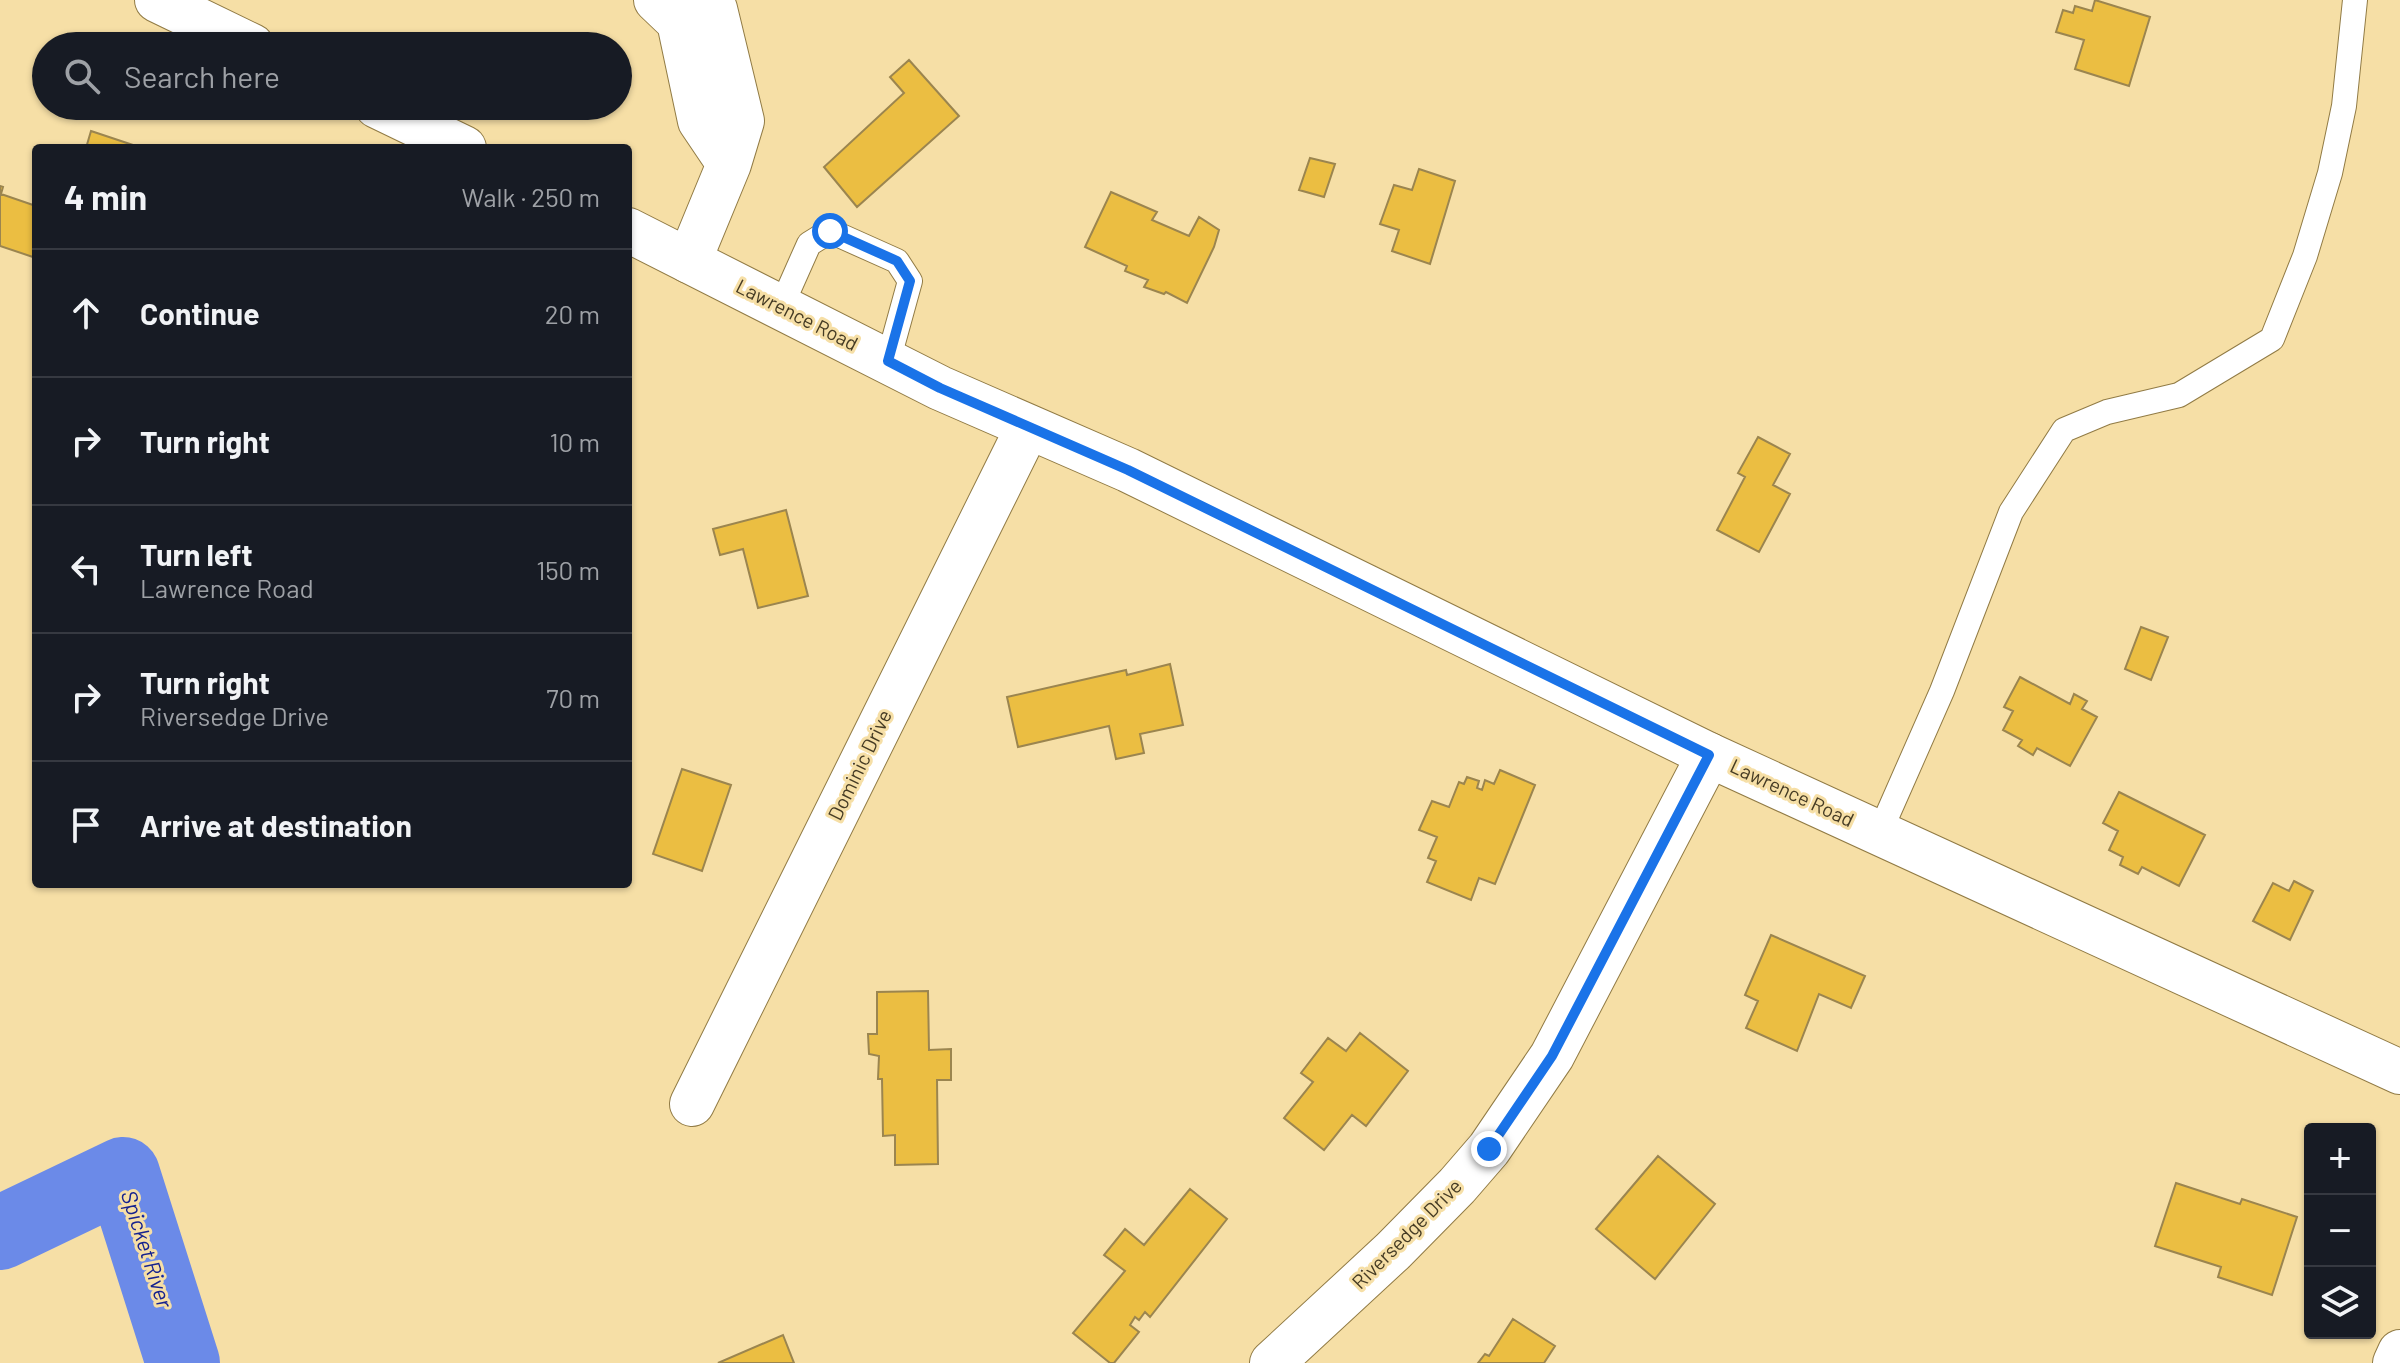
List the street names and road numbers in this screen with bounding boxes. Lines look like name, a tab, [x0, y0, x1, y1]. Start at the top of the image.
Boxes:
street label: Lawrence Road	[732, 273, 862, 355]
street label: Dominic Drive	[822, 705, 896, 824]
street label: Lawrence Road	[1727, 753, 1858, 831]
street label: Riversedge Drive	[1346, 1173, 1466, 1293]

